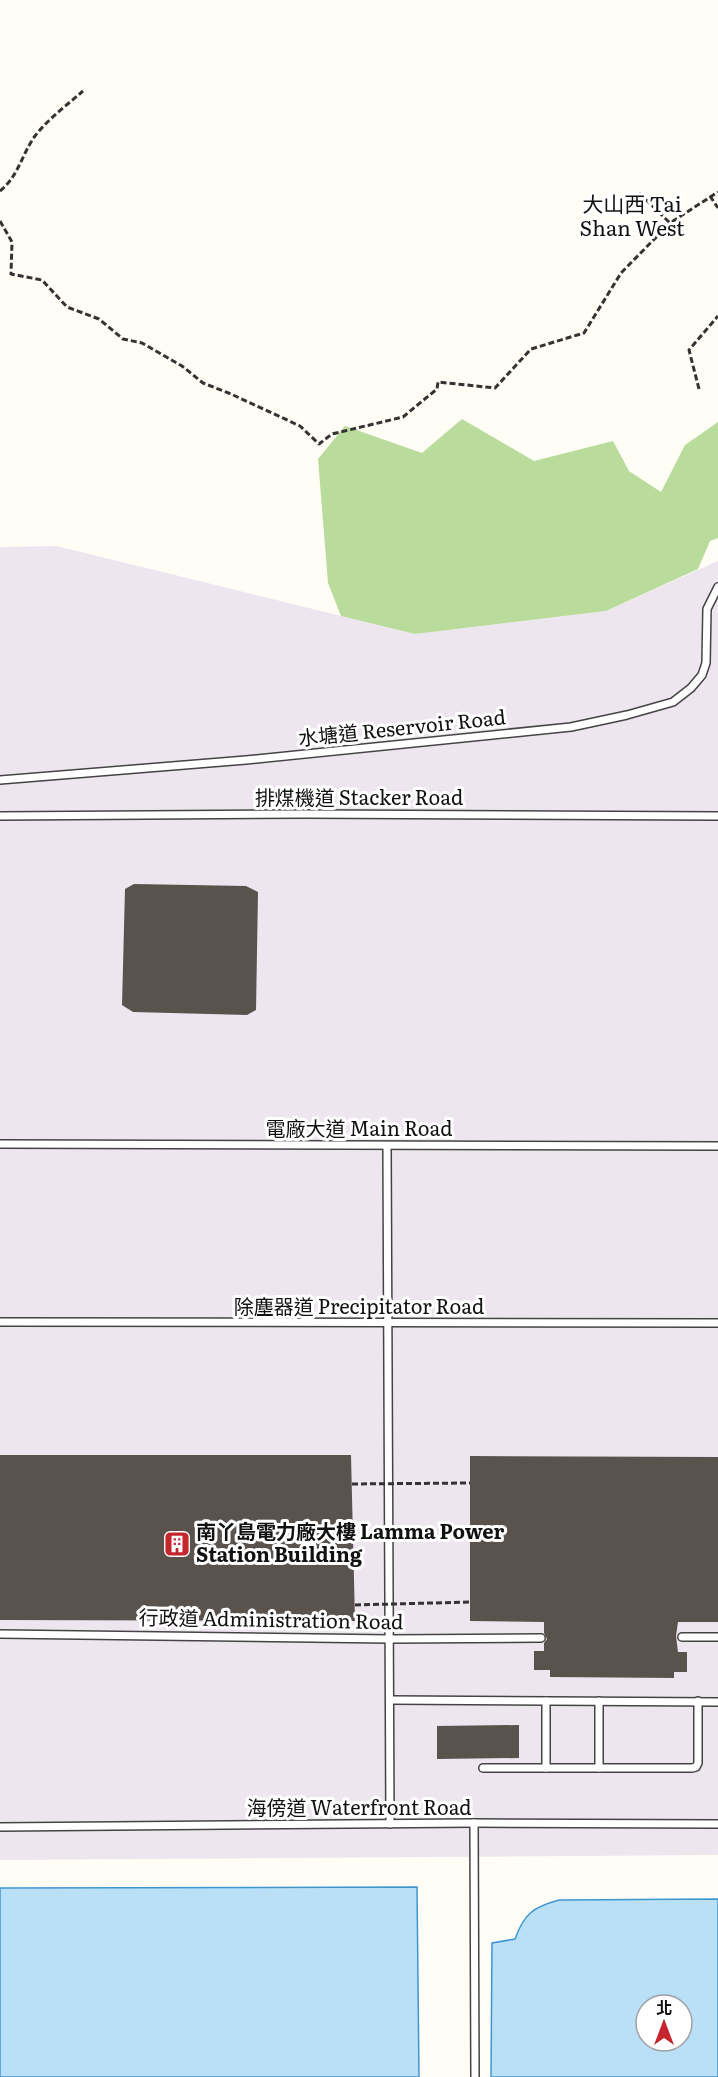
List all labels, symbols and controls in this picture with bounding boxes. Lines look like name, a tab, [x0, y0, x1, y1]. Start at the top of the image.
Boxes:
district label: 大山西 Tai Shan West	[579, 187, 685, 242]
street label: 水塘道 Reservoir Road	[297, 700, 507, 752]
street label: 排煤機道 Stacker Road	[255, 781, 463, 811]
street label: 電廠大道 Main Road	[266, 1112, 452, 1142]
street label: 除塵器道 Precipitator Road	[234, 1290, 484, 1320]
place label: 南丫島電力廠大樓 Lamma Power Station Building	[196, 1515, 504, 1568]
building icon: 南丫島電力廠大樓 Lamma Power Station Building	[162, 1529, 192, 1559]
street label: 行政道 Administration Road	[138, 1601, 404, 1635]
street label: 海傍道 Waterfront Road	[246, 1791, 472, 1821]
north arrow	[634, 1993, 694, 2053]
text: 北	[656, 1995, 672, 2019]

